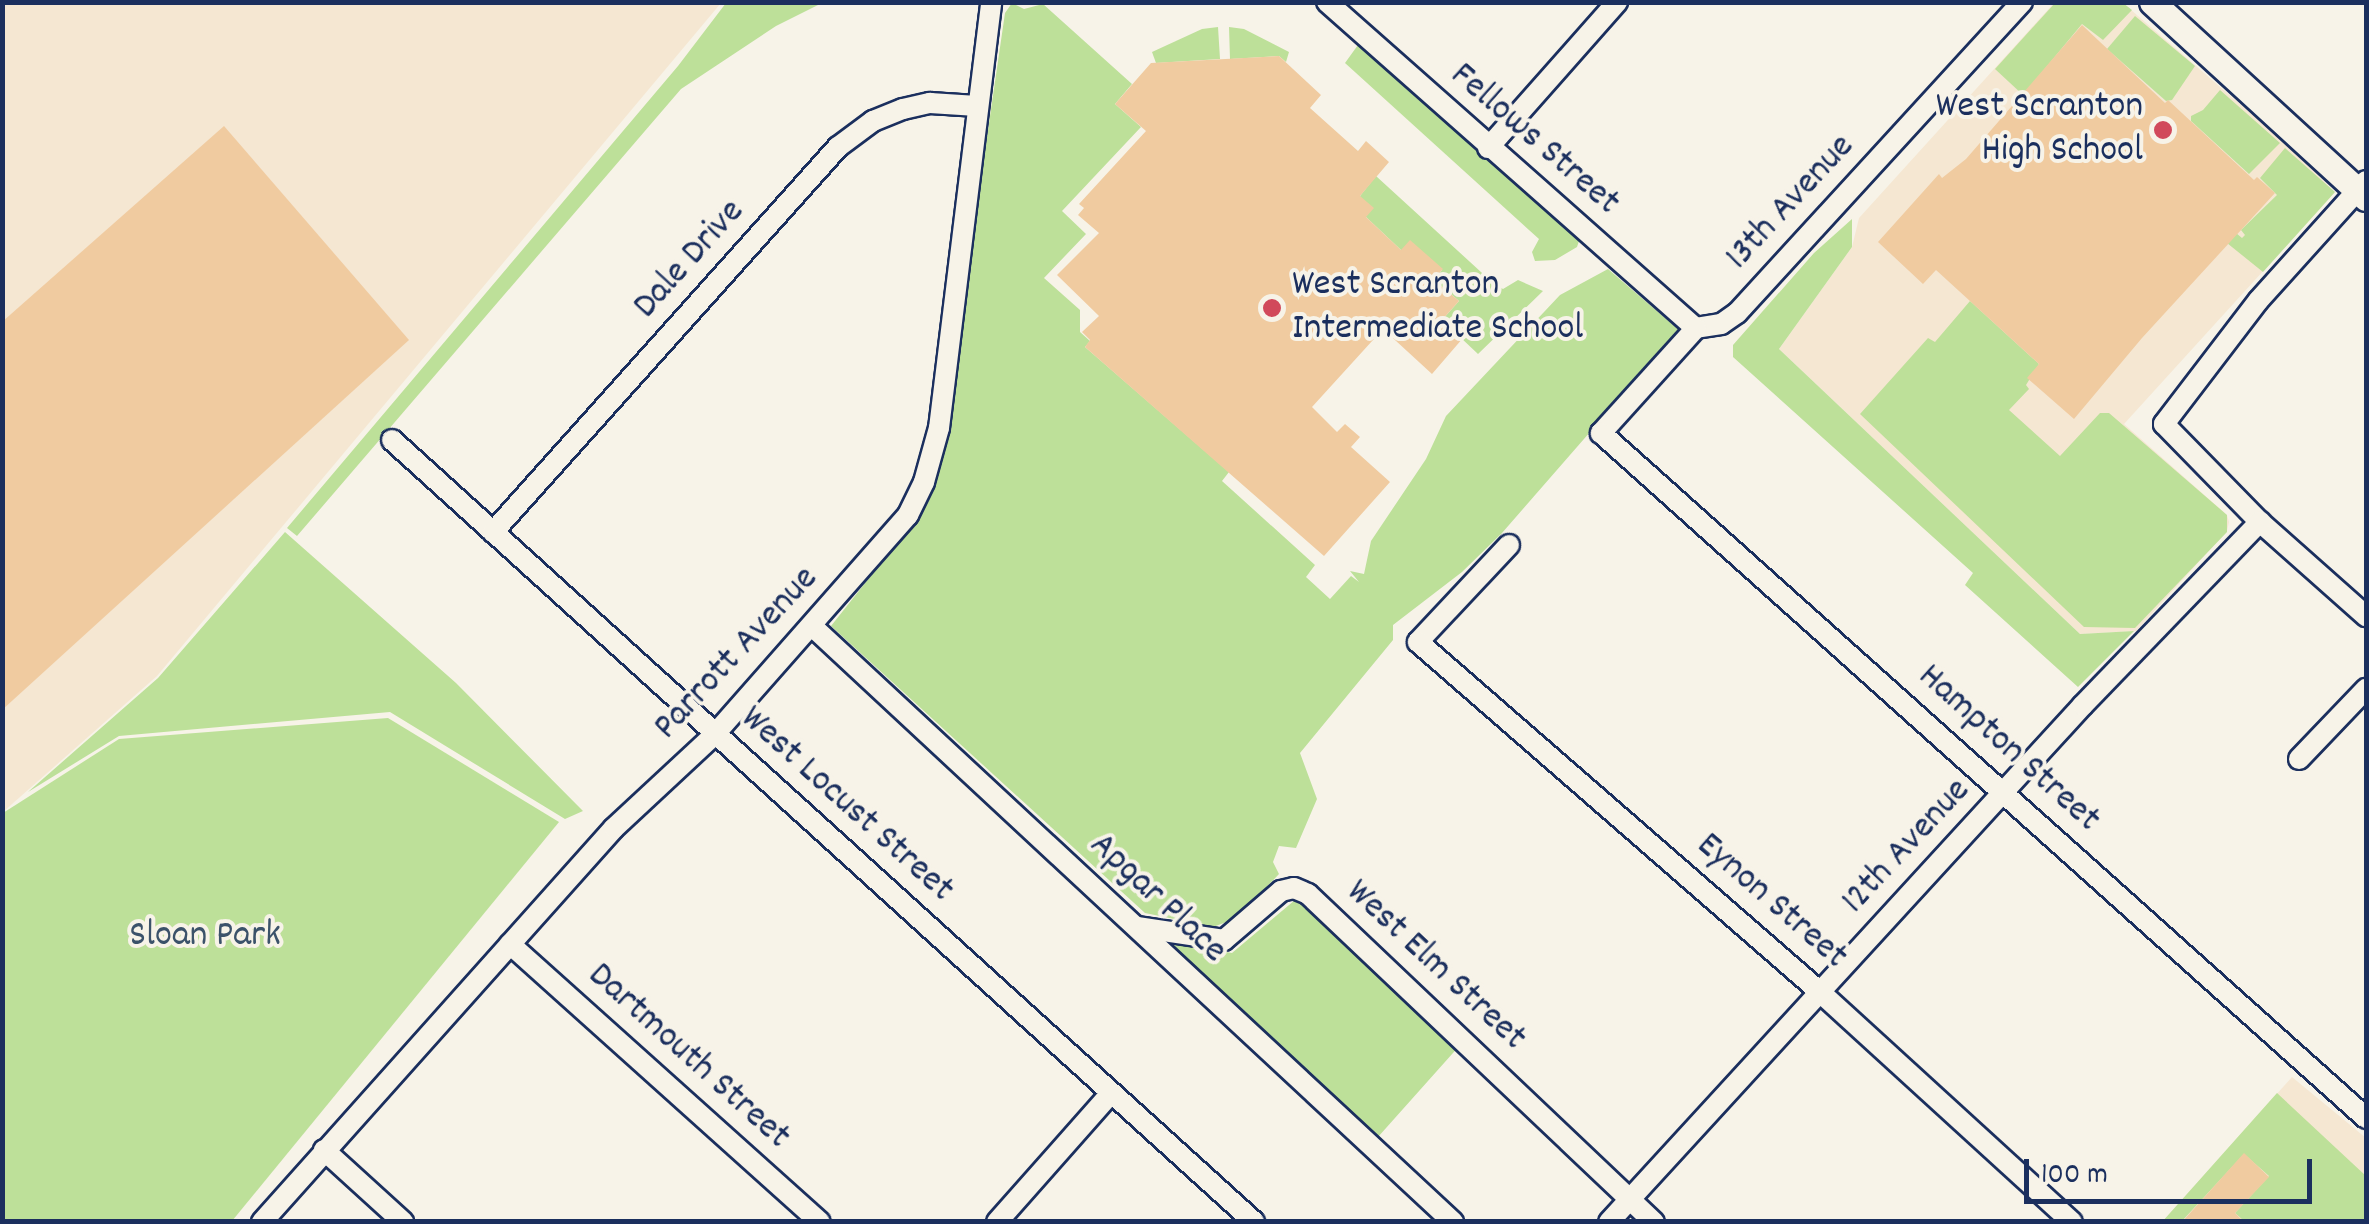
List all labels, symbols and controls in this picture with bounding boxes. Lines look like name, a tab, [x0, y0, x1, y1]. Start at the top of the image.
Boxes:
street label: Fellows Street	[1440, 54, 1628, 226]
place label: West Scranton High School	[1936, 85, 2143, 174]
marker: West Scranton High School	[2152, 119, 2174, 141]
street label: 13th Avenue	[1717, 126, 1865, 280]
street label: Dale Drive	[625, 191, 755, 329]
place label: West Scranton Intermediate School	[1292, 263, 1583, 352]
marker: West Scranton Intermediate School	[1261, 297, 1283, 319]
street label: Parrott Avenue	[645, 558, 829, 750]
street label: Hampton Street	[1907, 655, 2109, 843]
street label: West Locust Street	[730, 697, 962, 913]
street label: 12th Avenue	[1833, 770, 1981, 924]
street label: Apgar Place	[1079, 824, 1235, 974]
street label: Eynon Street	[1686, 824, 1856, 980]
street label: West Elm Street	[1335, 871, 1535, 1061]
park label: Sloan Park	[129, 914, 281, 960]
street label: Dartmouth Street	[577, 954, 799, 1160]
scale bar	[2029, 1139, 2316, 1201]
text: 100 m	[2041, 1155, 2108, 1198]

